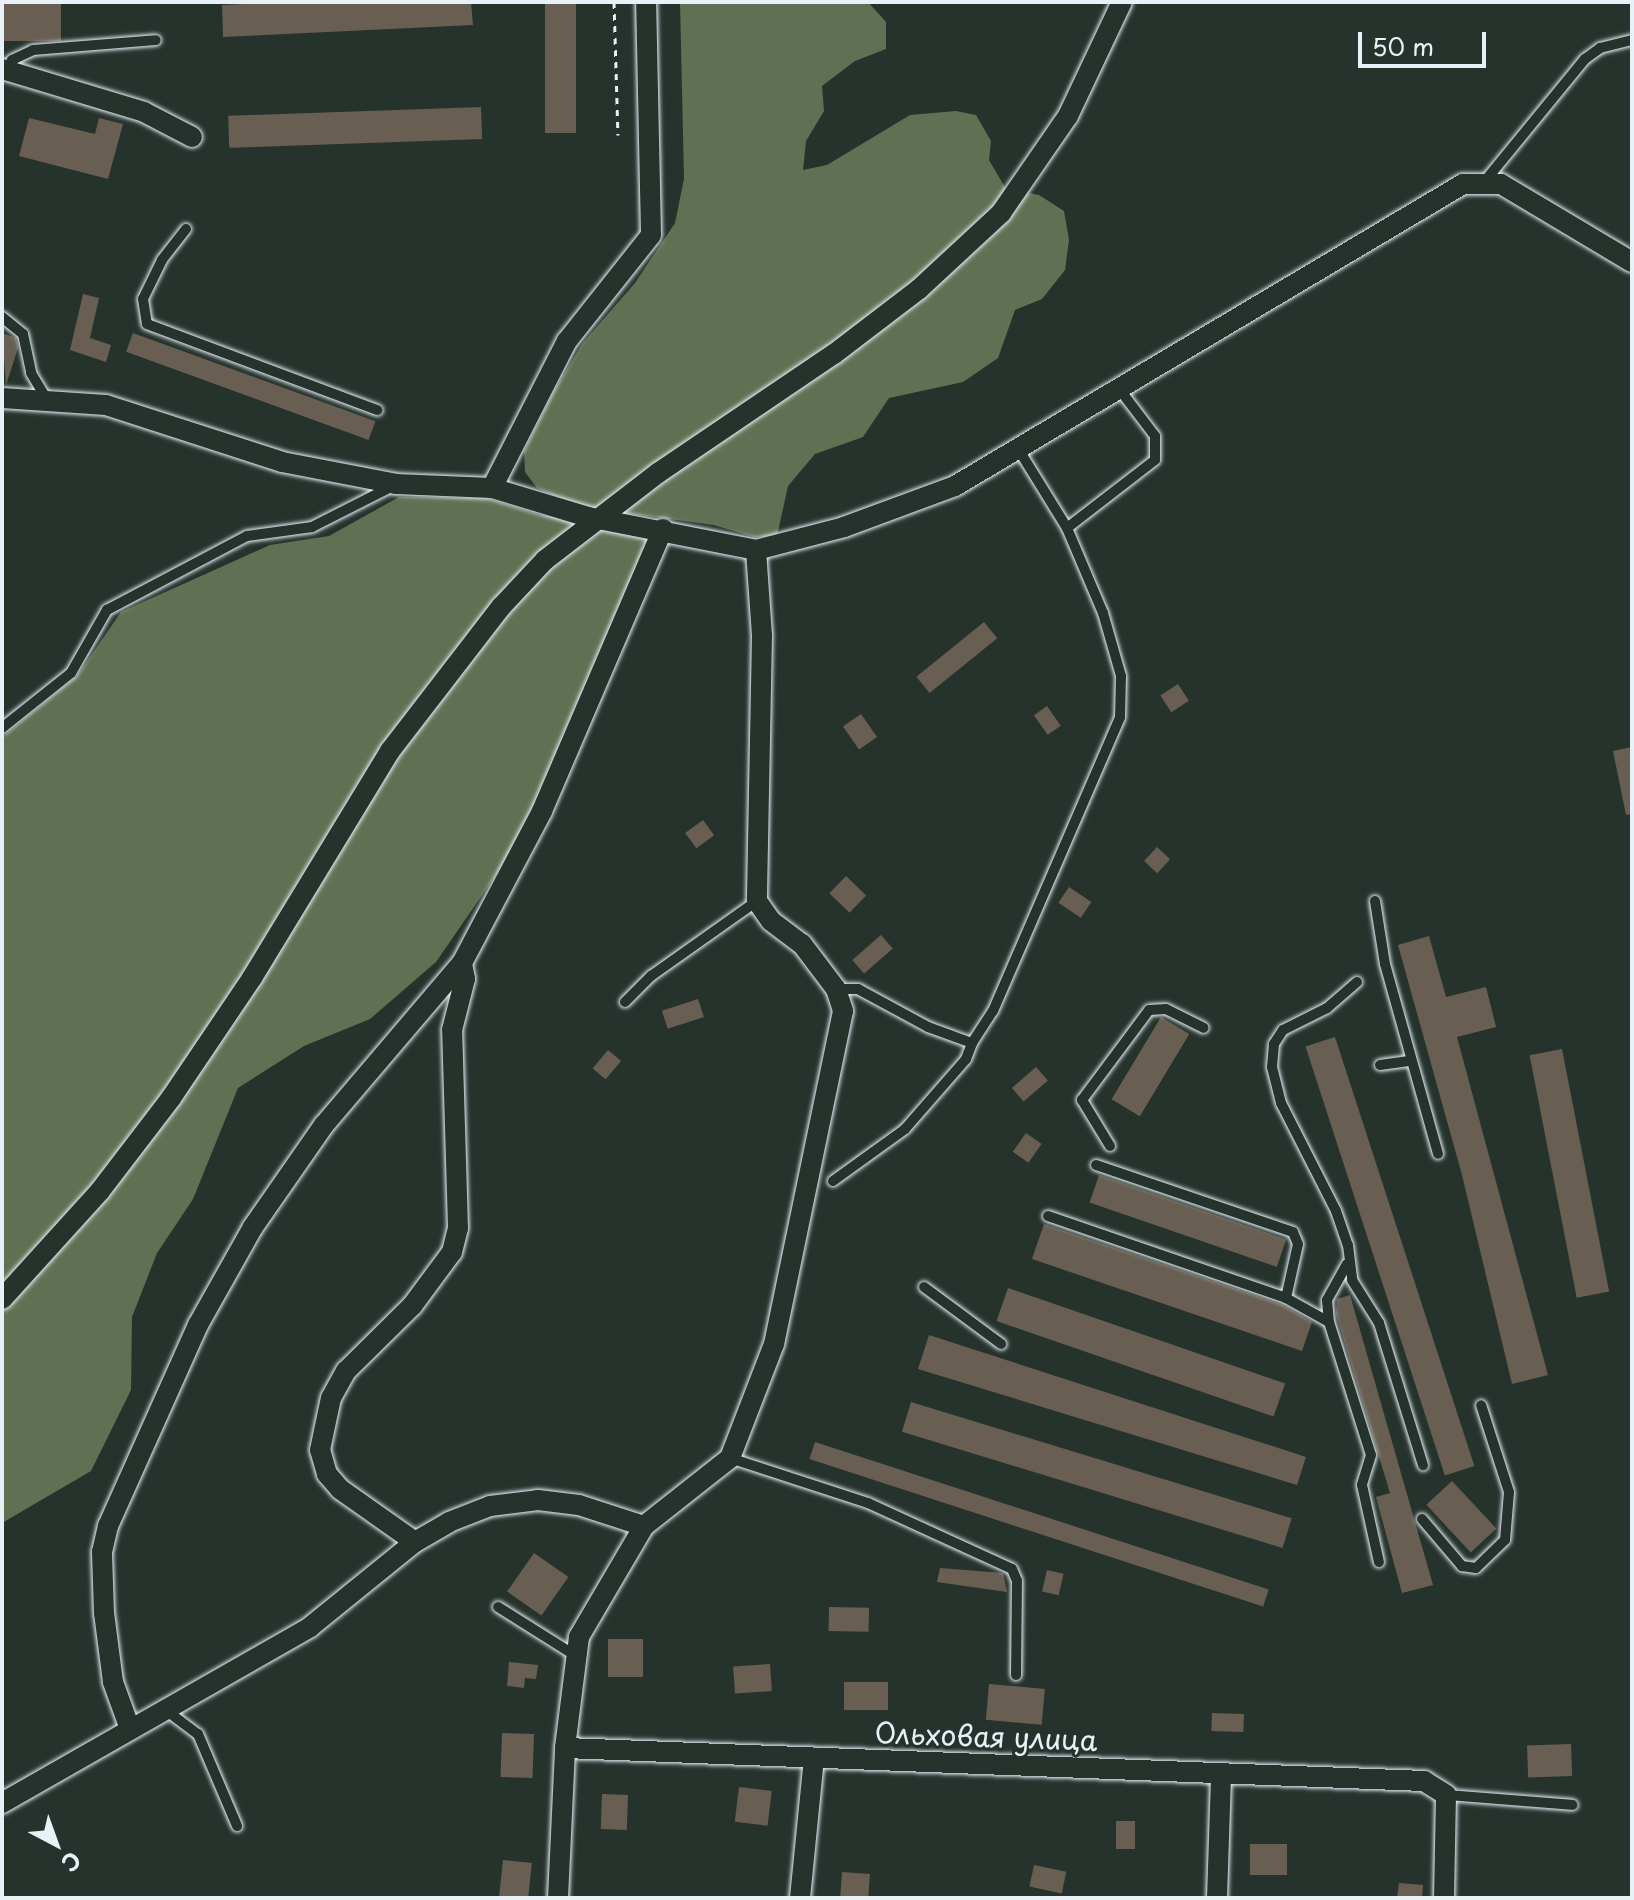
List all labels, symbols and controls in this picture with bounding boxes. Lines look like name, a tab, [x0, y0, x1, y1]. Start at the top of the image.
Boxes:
scale bar	[1362, 16, 1490, 66]
text: 50 m	[1372, 28, 1434, 64]
street label: Ольховая улица	[874, 1715, 1098, 1757]
north arrow	[16, 1804, 96, 1884]
text: С	[55, 1845, 89, 1880]

